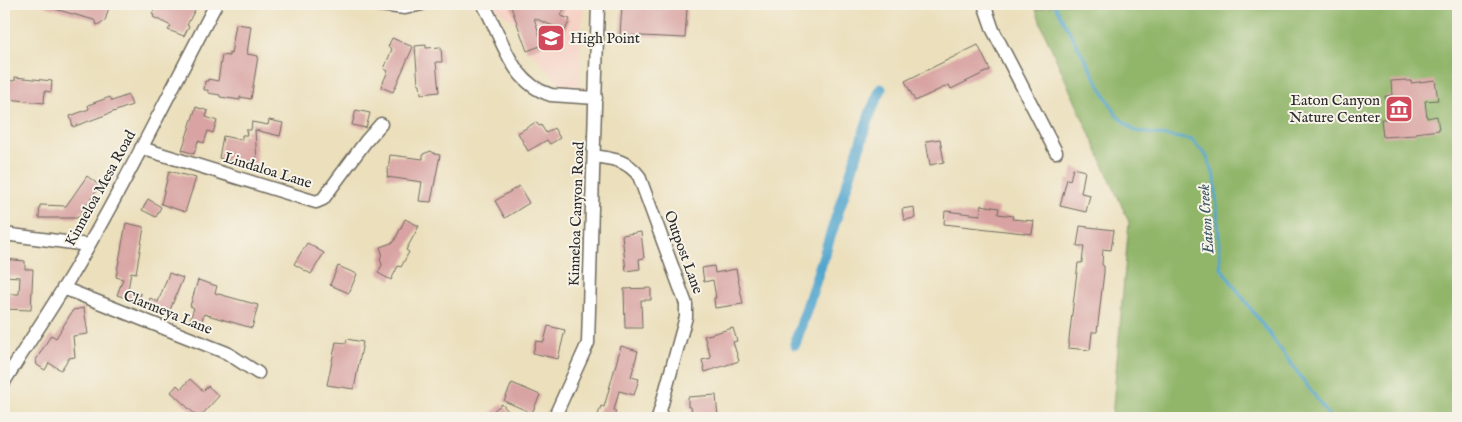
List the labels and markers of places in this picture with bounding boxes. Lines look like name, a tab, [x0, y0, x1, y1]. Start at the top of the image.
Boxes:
school or university icon: High Point	[536, 23, 566, 53]
place label: High Point	[570, 29, 640, 48]
place label: Eaton Canyon Nature Center	[1289, 91, 1380, 127]
museum icon: Eaton Canyon Nature Center	[1384, 94, 1414, 124]

